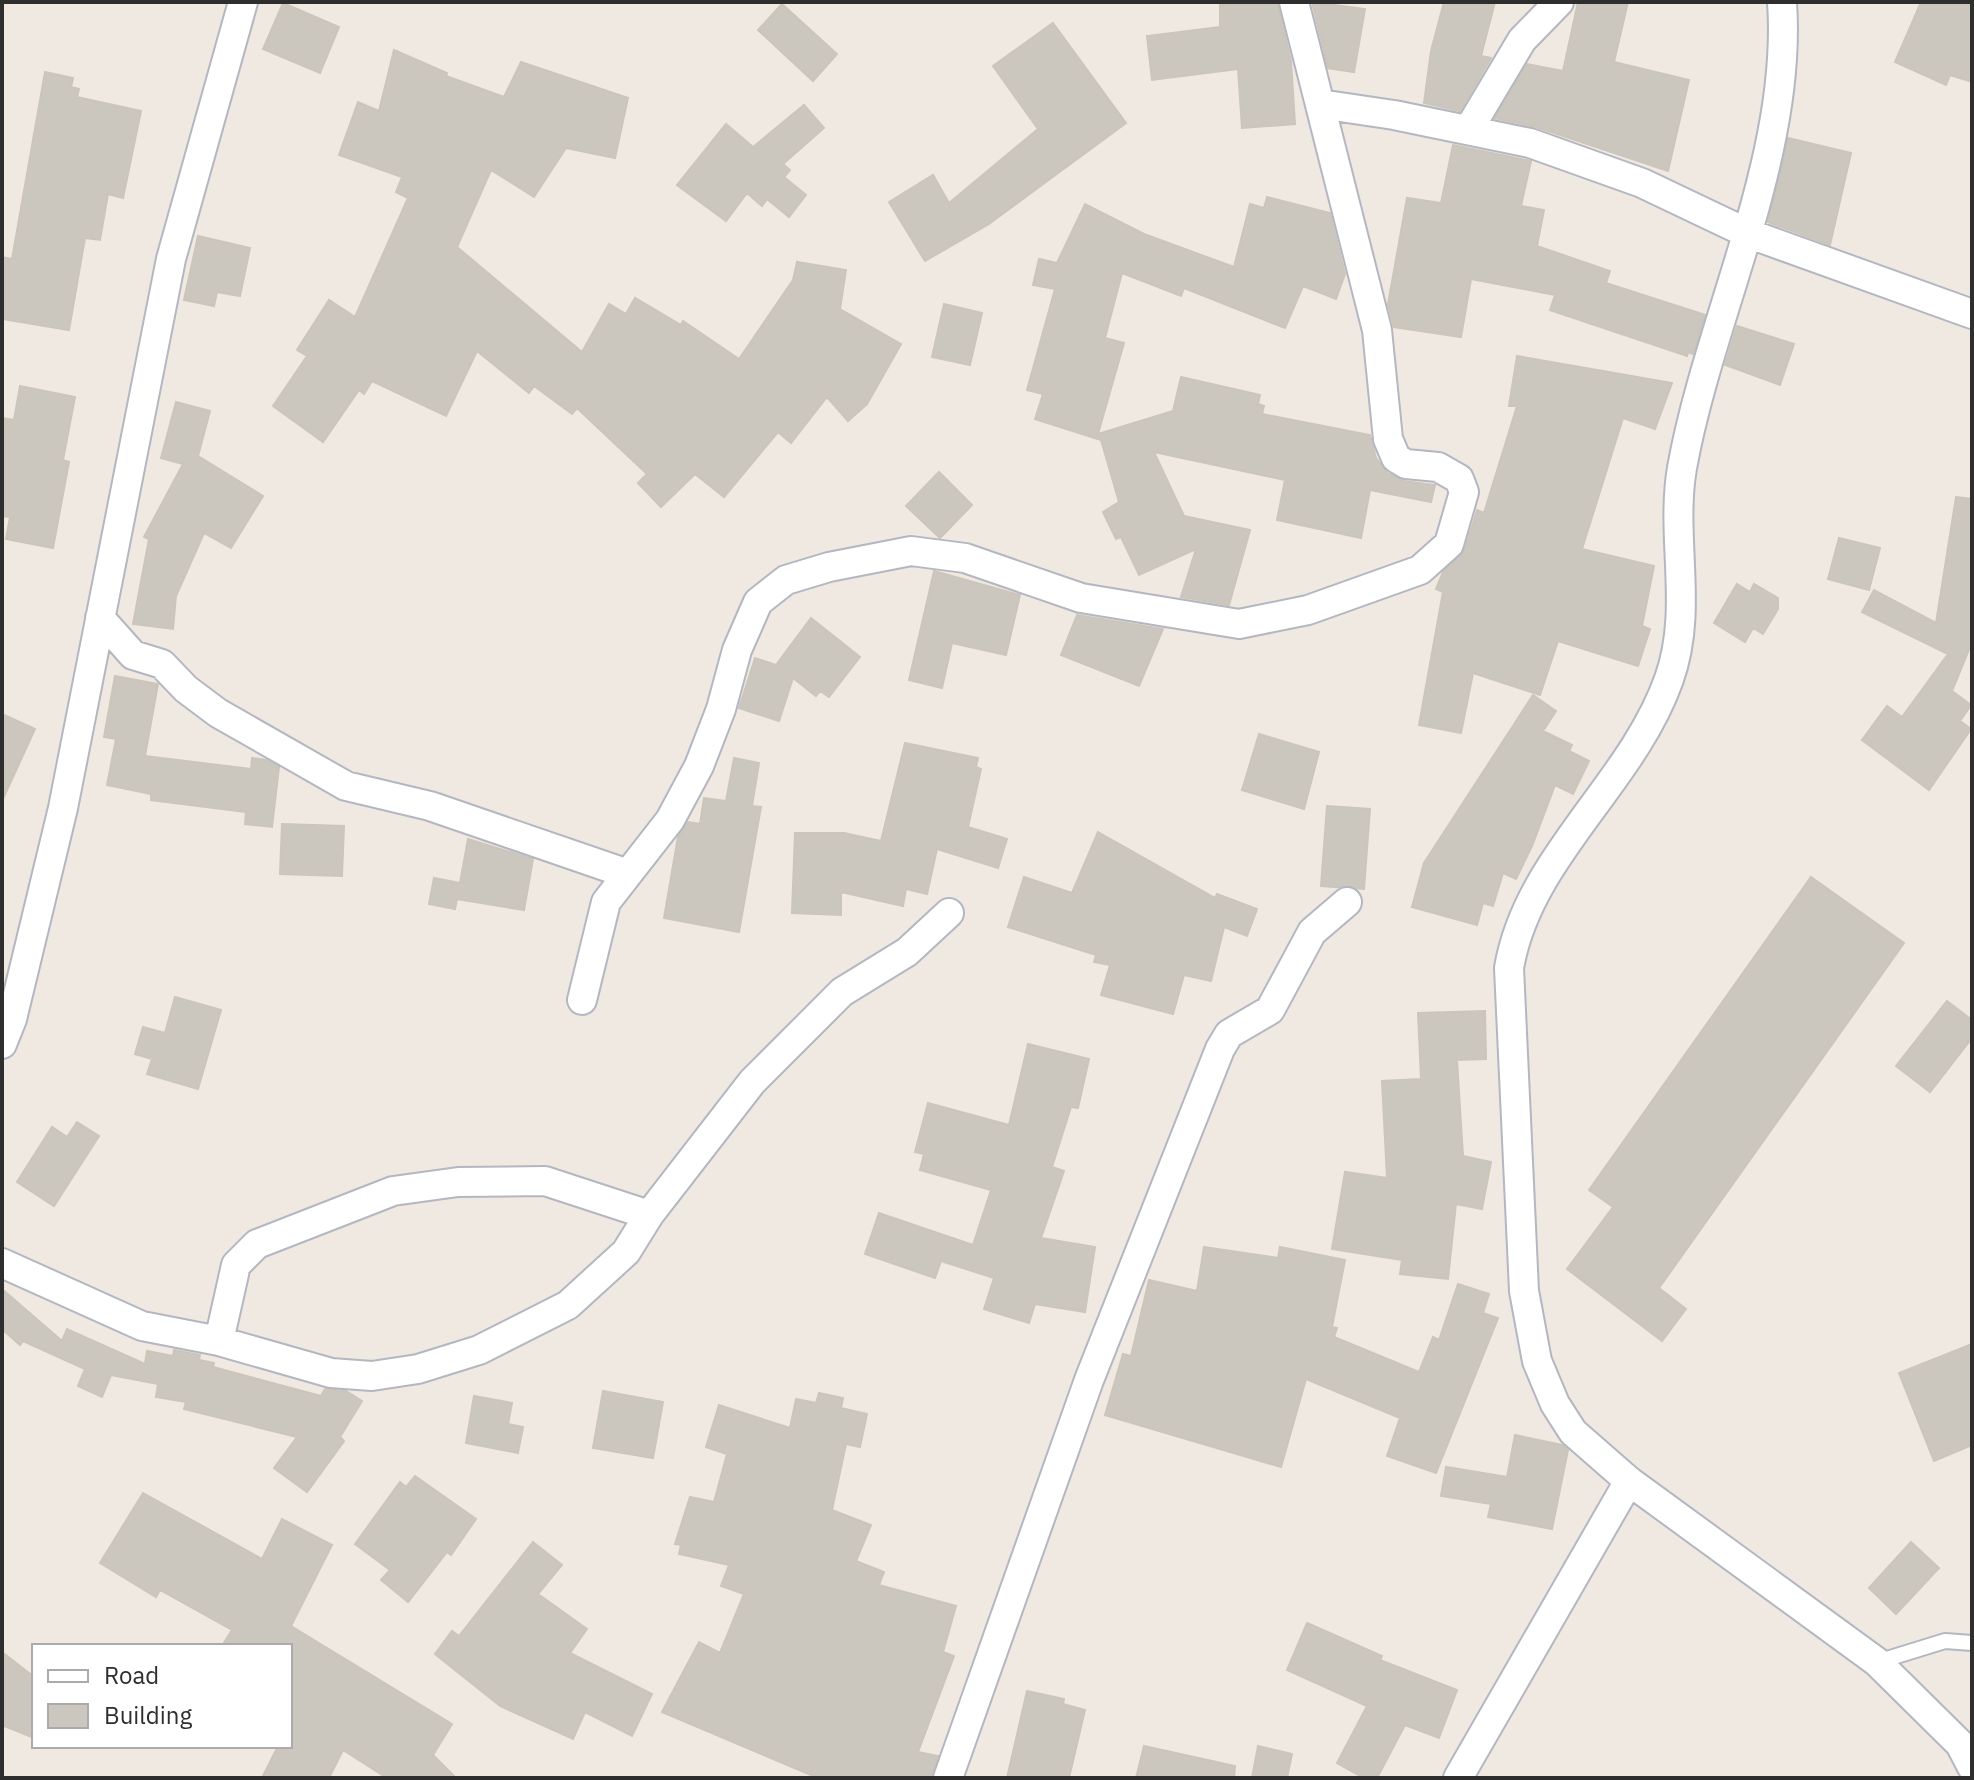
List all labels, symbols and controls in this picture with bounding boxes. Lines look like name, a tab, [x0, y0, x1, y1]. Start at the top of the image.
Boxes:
legend	[32, 1644, 292, 1748]
text: Road	[104, 1659, 159, 1691]
text: Building	[104, 1699, 192, 1731]

